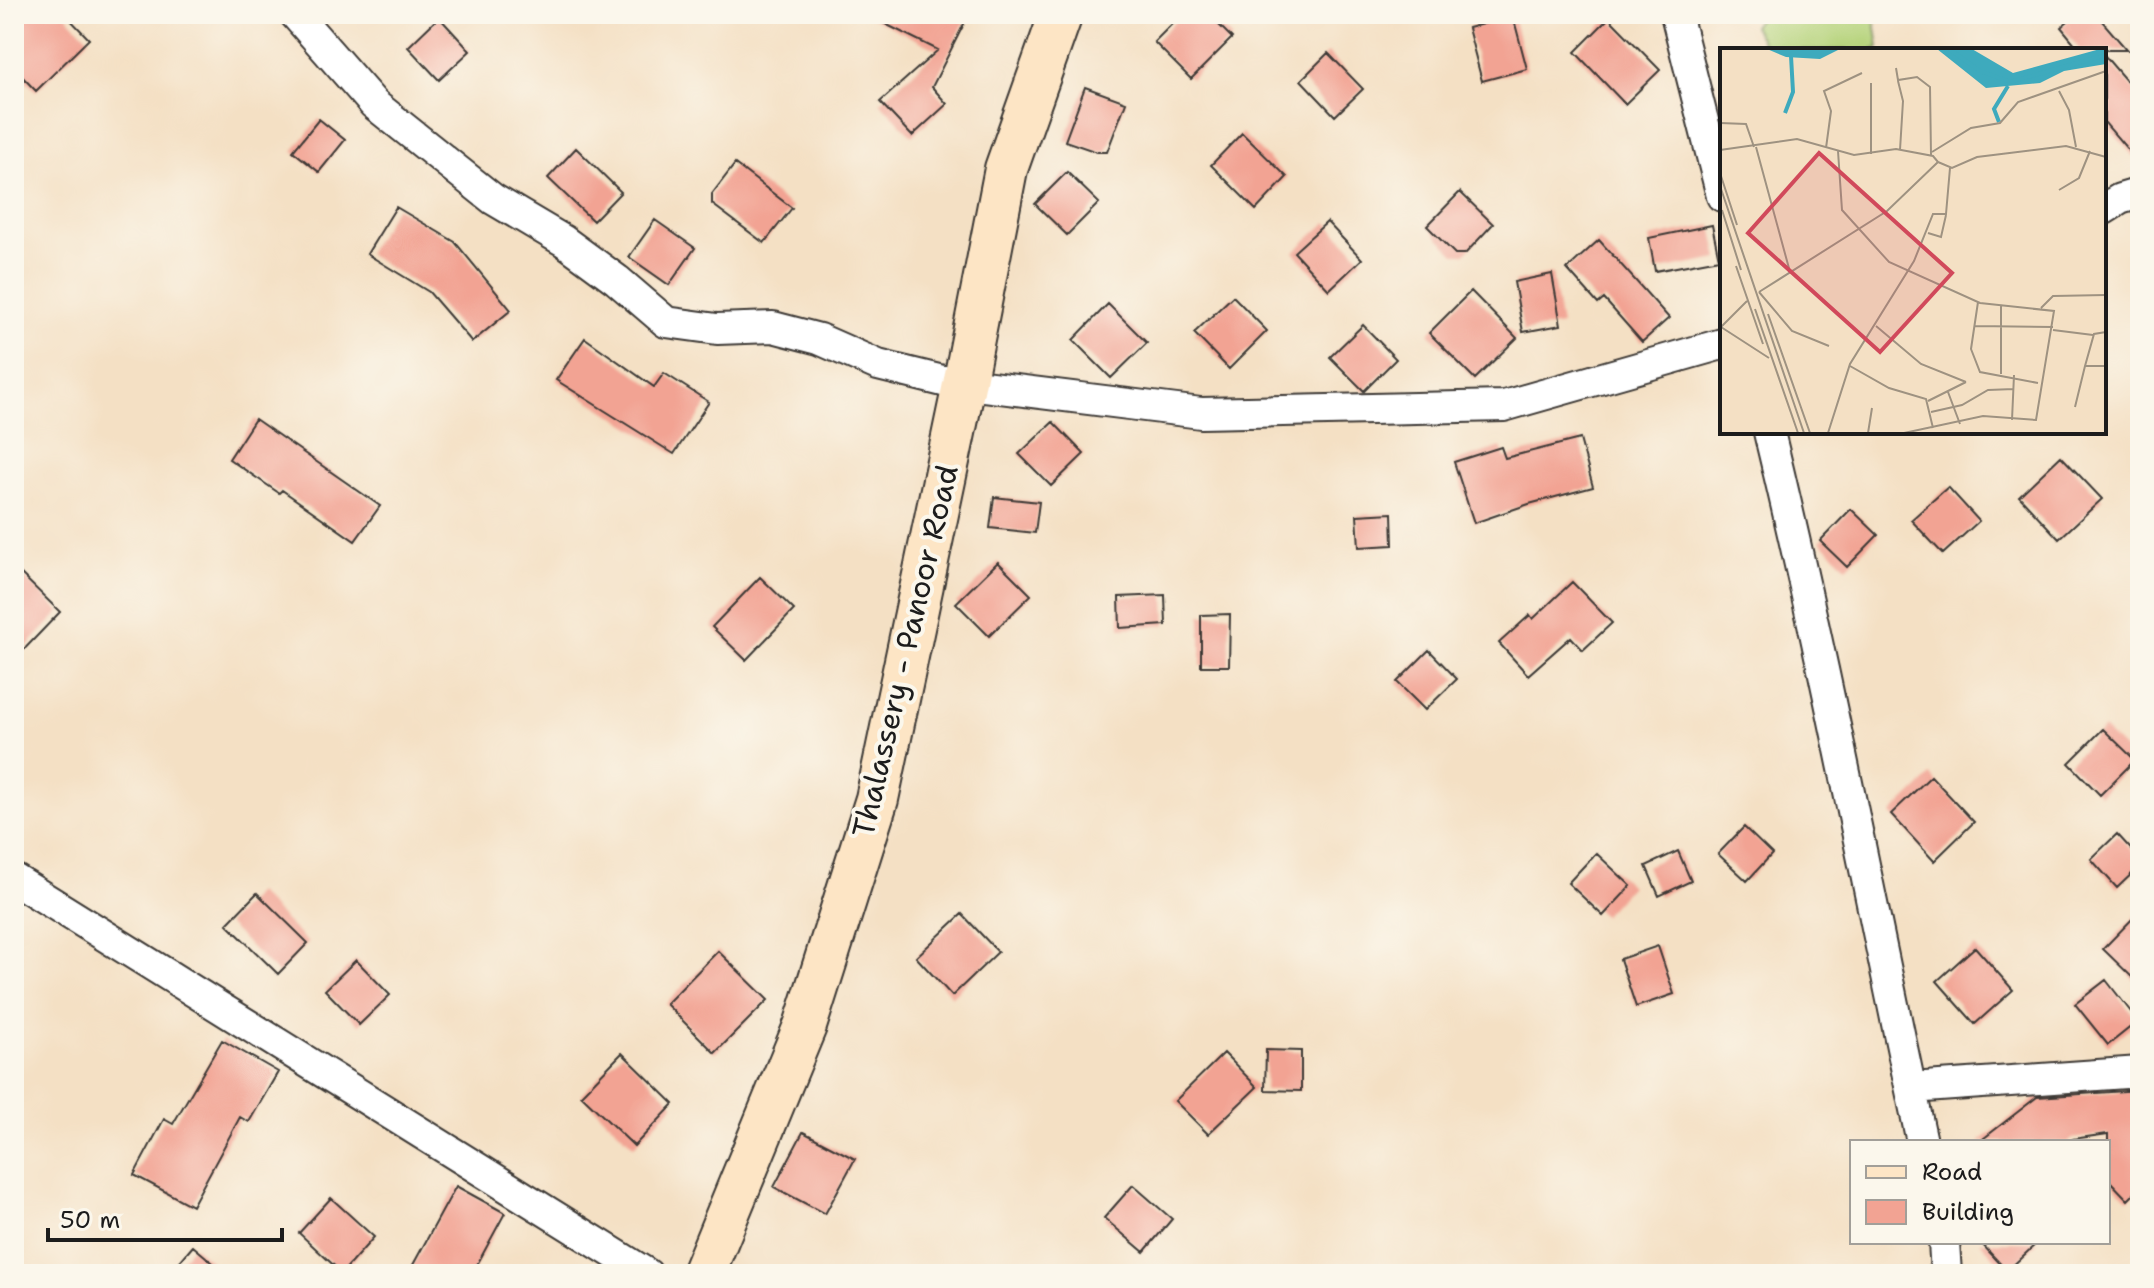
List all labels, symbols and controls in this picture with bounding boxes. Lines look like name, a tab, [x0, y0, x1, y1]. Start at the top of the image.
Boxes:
inset map	[1720, 48, 2106, 434]
street label: Thalassery - Panoor Road	[842, 461, 968, 841]
legend	[1850, 1140, 2110, 1244]
text: Road	[1922, 1156, 1982, 1188]
scale bar	[48, 1192, 282, 1242]
text: Building	[1922, 1196, 2014, 1228]
text: 50 m	[60, 1204, 120, 1236]

